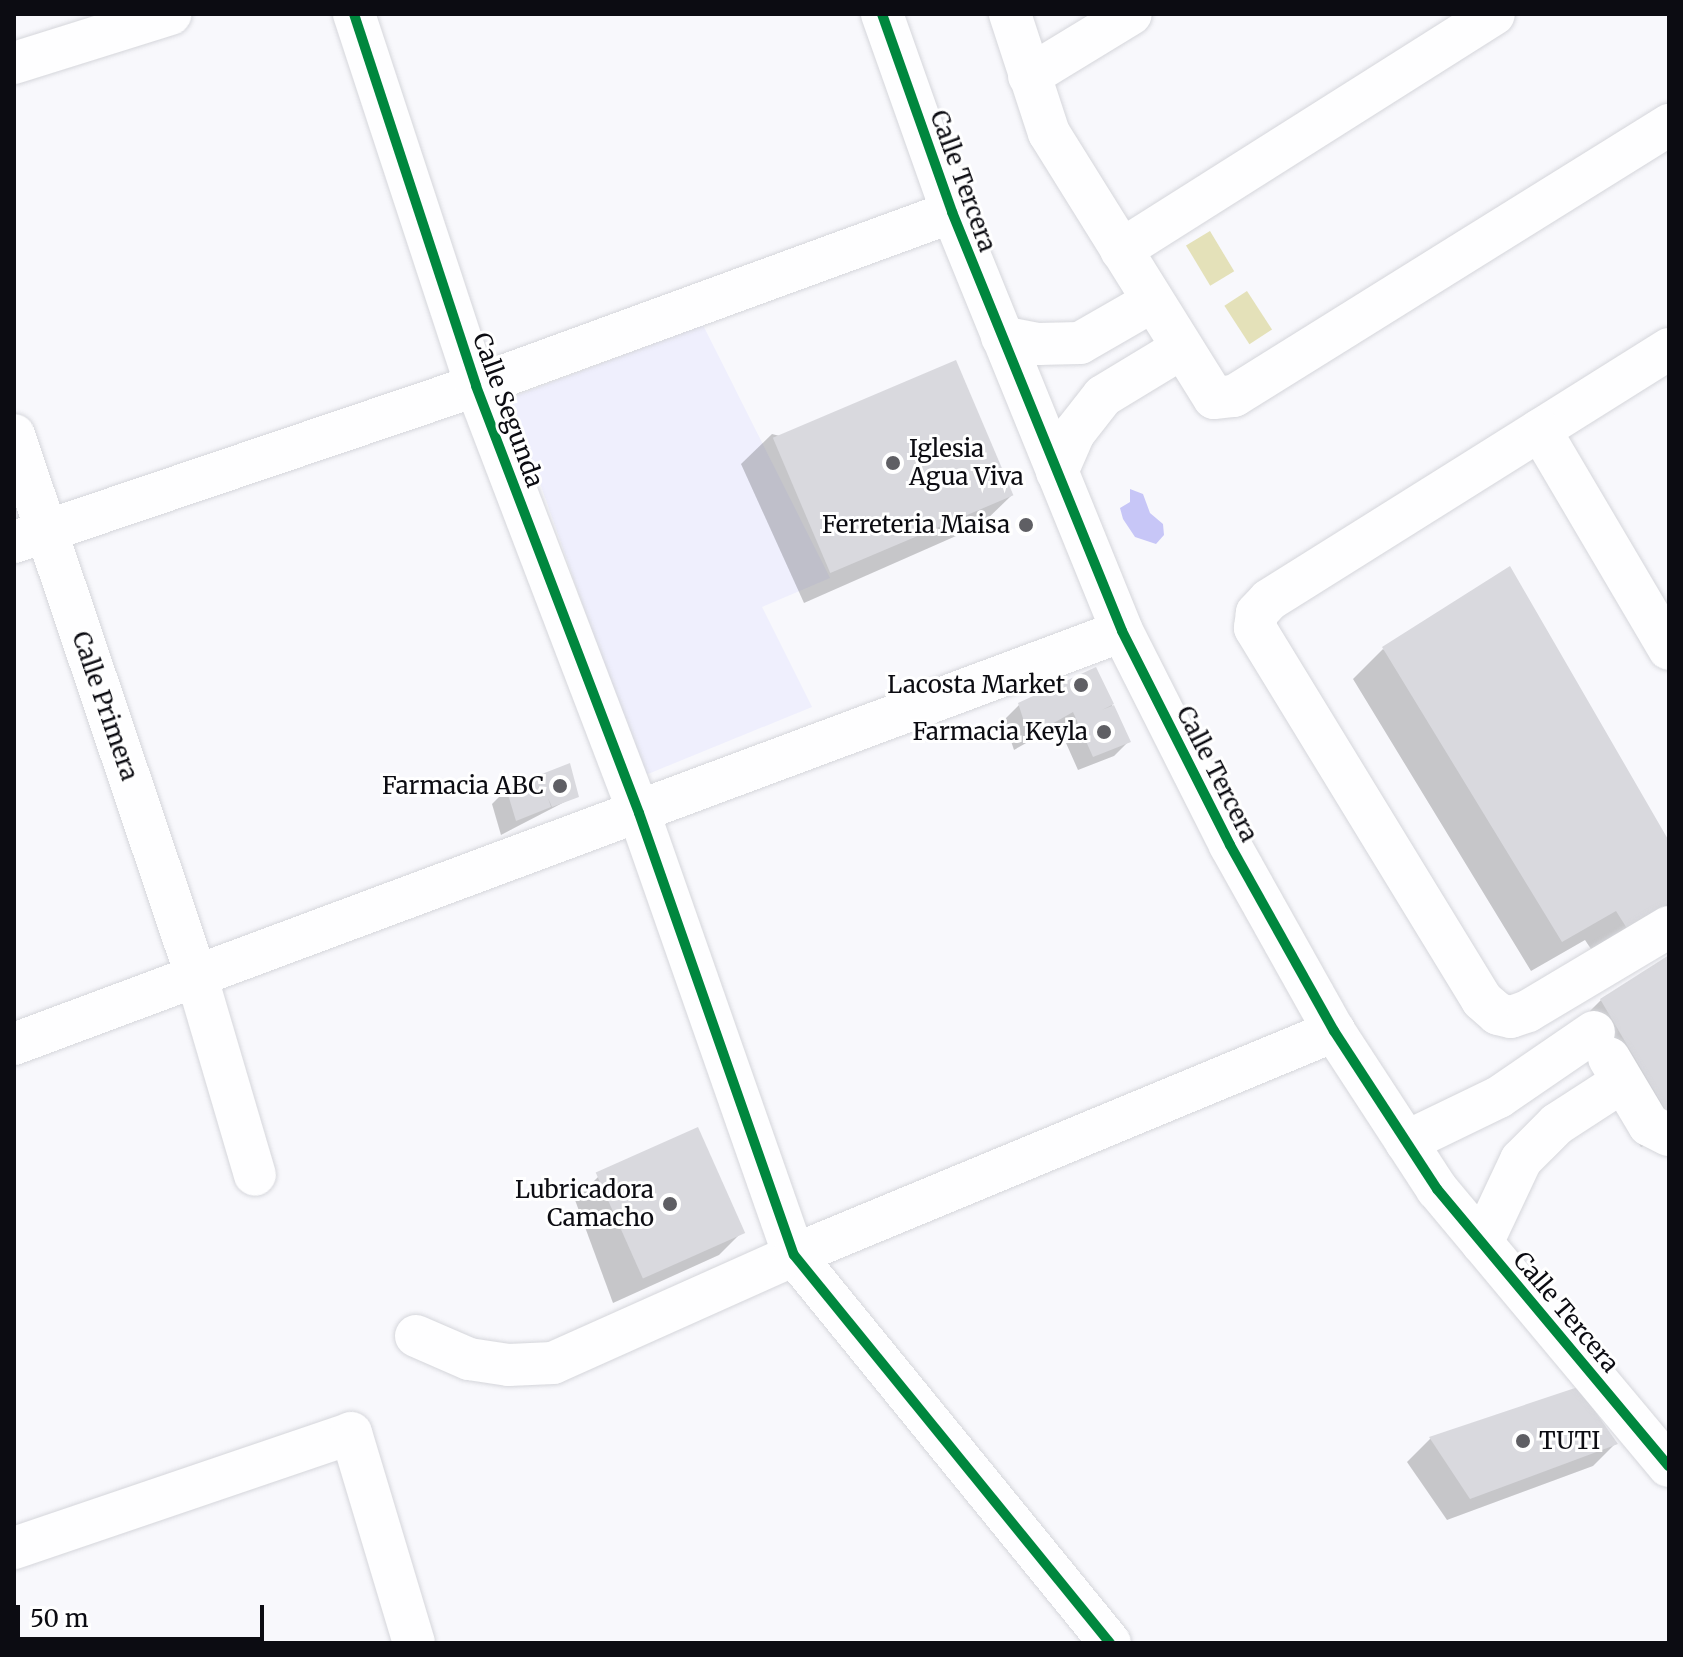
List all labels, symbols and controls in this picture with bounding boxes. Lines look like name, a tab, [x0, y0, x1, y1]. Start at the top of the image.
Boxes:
street label: Calle Tercera	[924, 106, 1002, 256]
street label: Calle Segunda	[467, 329, 549, 491]
place label: Iglesia Agua Viva	[909, 435, 1024, 491]
marker: Iglesia Agua Viva	[884, 454, 902, 472]
place label: Ferreteria Maisa	[822, 511, 1010, 539]
marker: Ferreteria Maisa	[1017, 516, 1035, 534]
street label: Calle Primera	[66, 628, 144, 784]
place label: Lacosta Market	[887, 671, 1065, 699]
marker: Lacosta Market	[1072, 676, 1090, 694]
street label: Calle Tercera	[1170, 701, 1264, 847]
place label: Farmacia Keyla	[912, 718, 1088, 746]
marker: Farmacia Keyla	[1095, 723, 1113, 741]
place label: Farmacia ABC	[382, 772, 544, 800]
marker: Farmacia ABC	[551, 777, 569, 795]
place label: Lubricadora Camacho	[515, 1176, 654, 1232]
marker: Lubricadora Camacho	[661, 1195, 679, 1213]
street label: Calle Tercera	[1507, 1246, 1625, 1378]
place label: TUTI	[1539, 1427, 1600, 1455]
marker: TUTI	[1514, 1432, 1532, 1450]
scale bar	[20, 1589, 268, 1639]
text: 50 m	[30, 1603, 89, 1634]

